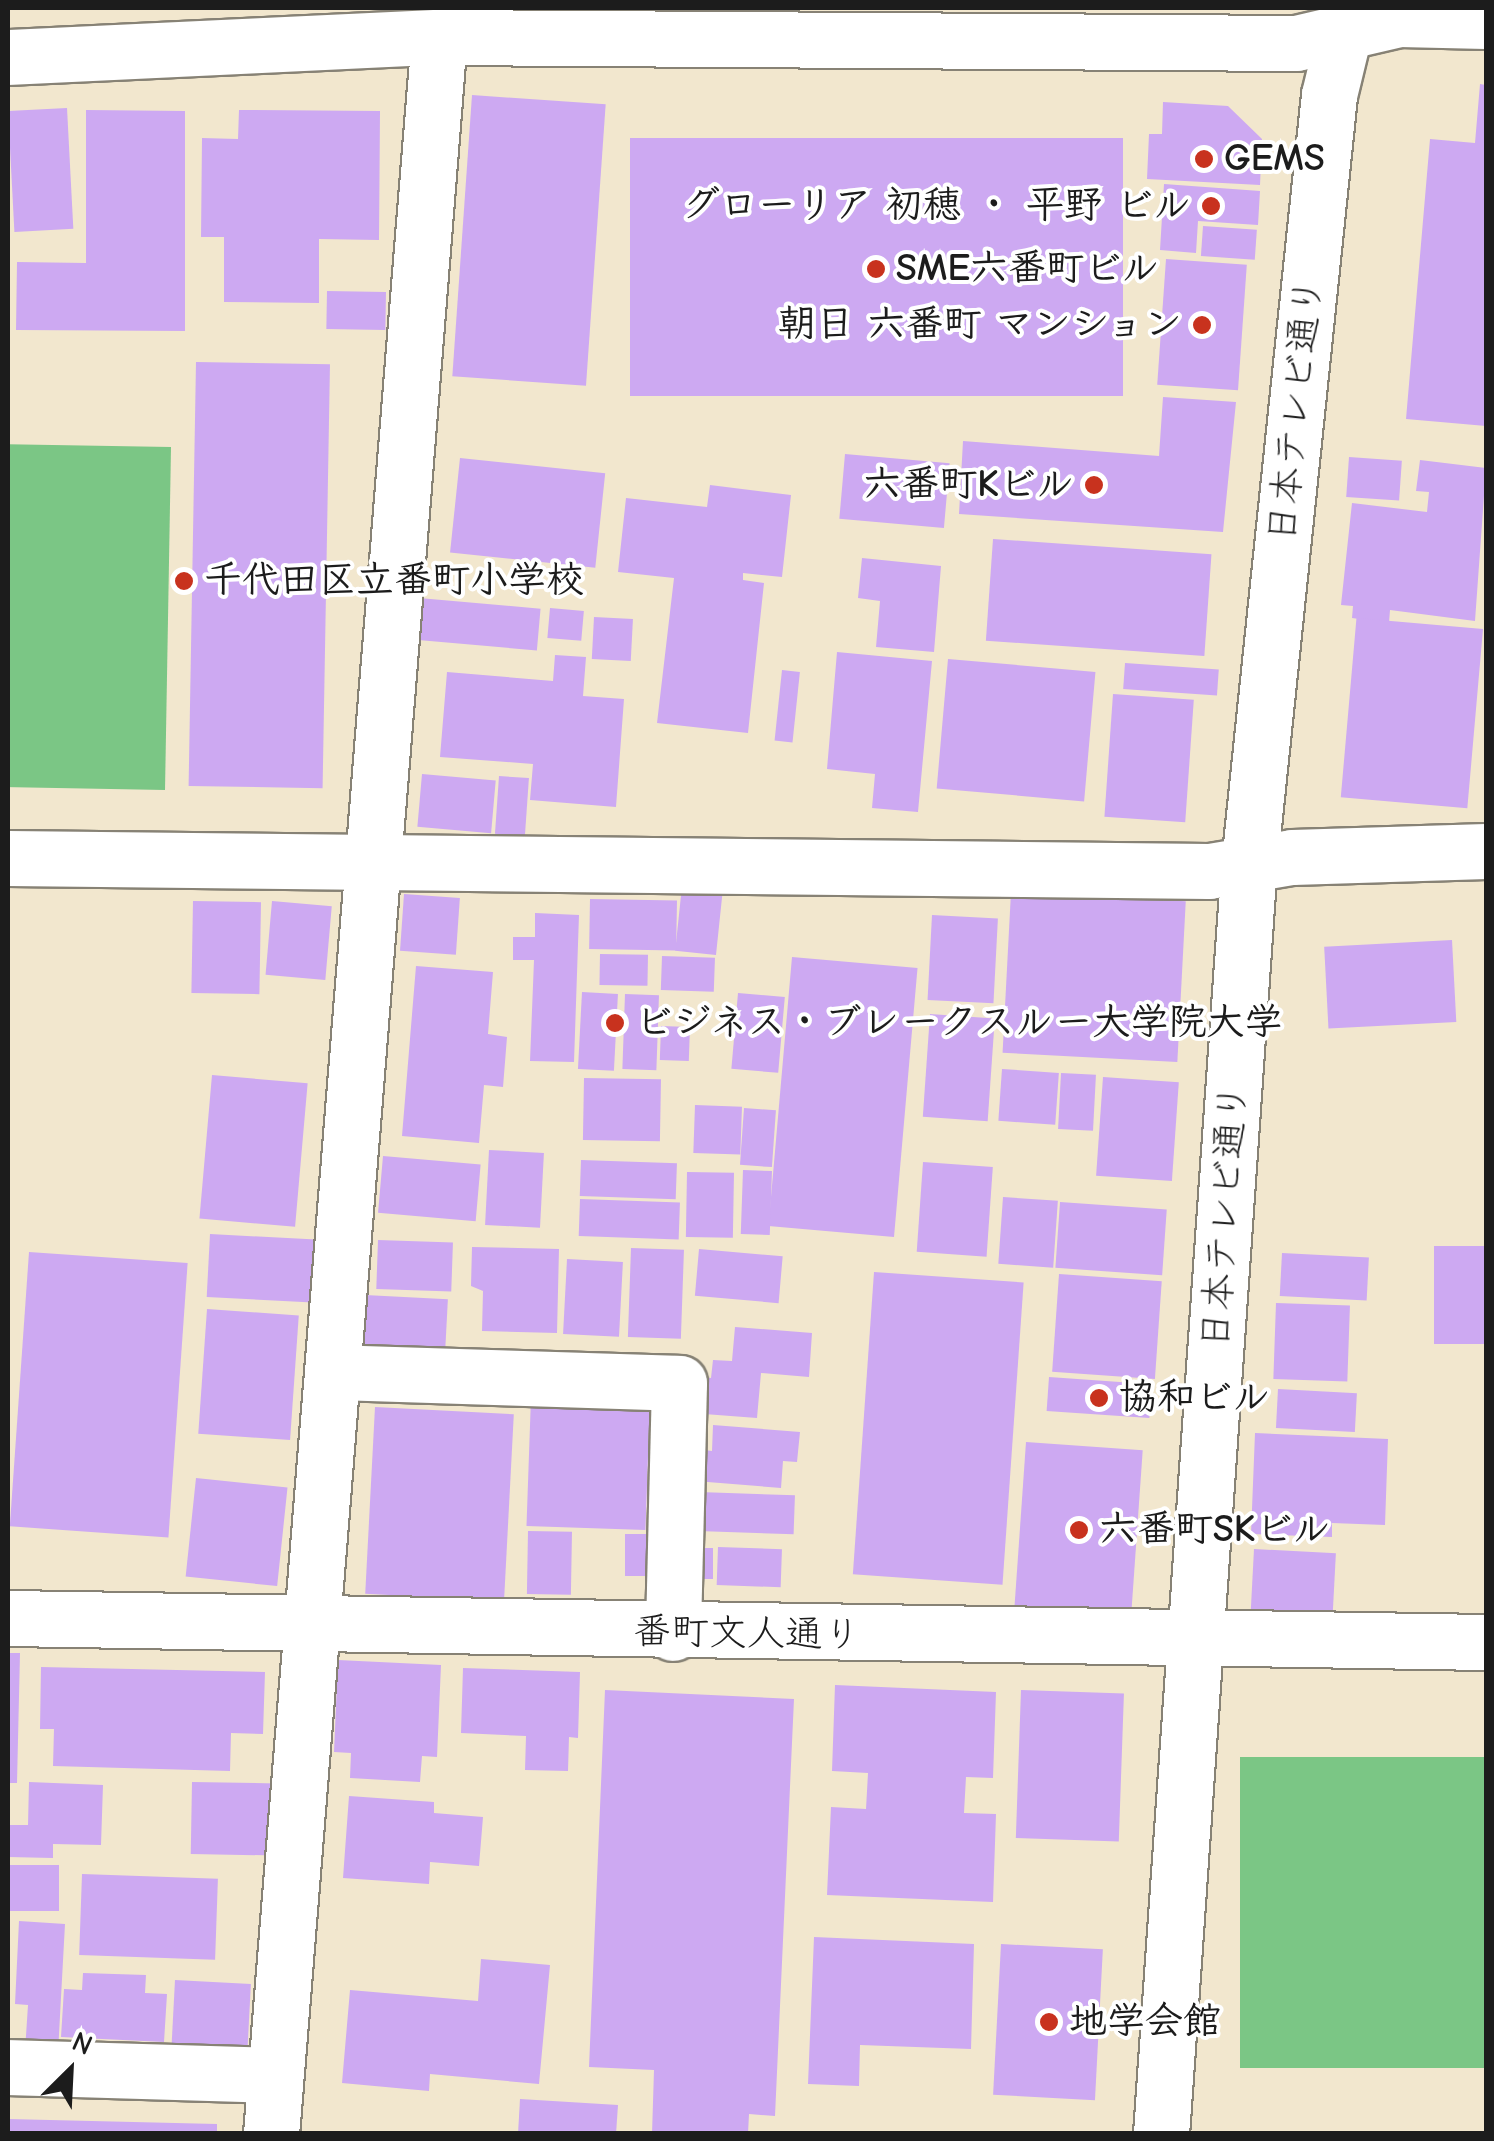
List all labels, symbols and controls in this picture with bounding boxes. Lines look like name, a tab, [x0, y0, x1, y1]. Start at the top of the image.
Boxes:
place label: GEMS	[1224, 136, 1325, 182]
marker: GEMS	[1193, 148, 1215, 170]
place label: グローリア 初穂 ・ 平野 ビル	[681, 183, 1191, 229]
marker: グローリア 初穂 ・ 平野 ビル	[1200, 195, 1222, 217]
place label: SME六番町ビル	[896, 246, 1160, 292]
marker: SME六番町ビル	[865, 258, 887, 280]
street label: 日本テレビ通り	[1259, 275, 1333, 545]
place label: 朝日 六番町 マンション	[775, 302, 1182, 348]
marker: 朝日 六番町 マンション	[1191, 314, 1213, 336]
place label: 六番町Kビル	[863, 462, 1074, 508]
marker: 六番町Kビル	[1083, 474, 1105, 496]
place label: 千代田区立番町小学校	[204, 558, 584, 604]
marker: 千代田区立番町小学校	[173, 570, 195, 592]
place label: ビジネス・ブレークスルー大学院大学	[635, 1000, 1284, 1046]
marker: ビジネス・ブレークスルー大学院大学	[604, 1012, 626, 1034]
street label: 日本テレビ通り	[1193, 1082, 1257, 1350]
place label: 協和ビル	[1119, 1375, 1271, 1421]
marker: 協和ビル	[1088, 1387, 1110, 1409]
place label: 六番町SKビル	[1099, 1507, 1331, 1553]
marker: 六番町SKビル	[1068, 1519, 1090, 1541]
street label: 番町文人通り	[633, 1609, 861, 1659]
place label: 地学会館	[1069, 1999, 1221, 2045]
marker: 地学会館	[1038, 2011, 1060, 2033]
north arrow	[20, 2021, 120, 2121]
text: N	[67, 2025, 97, 2062]

